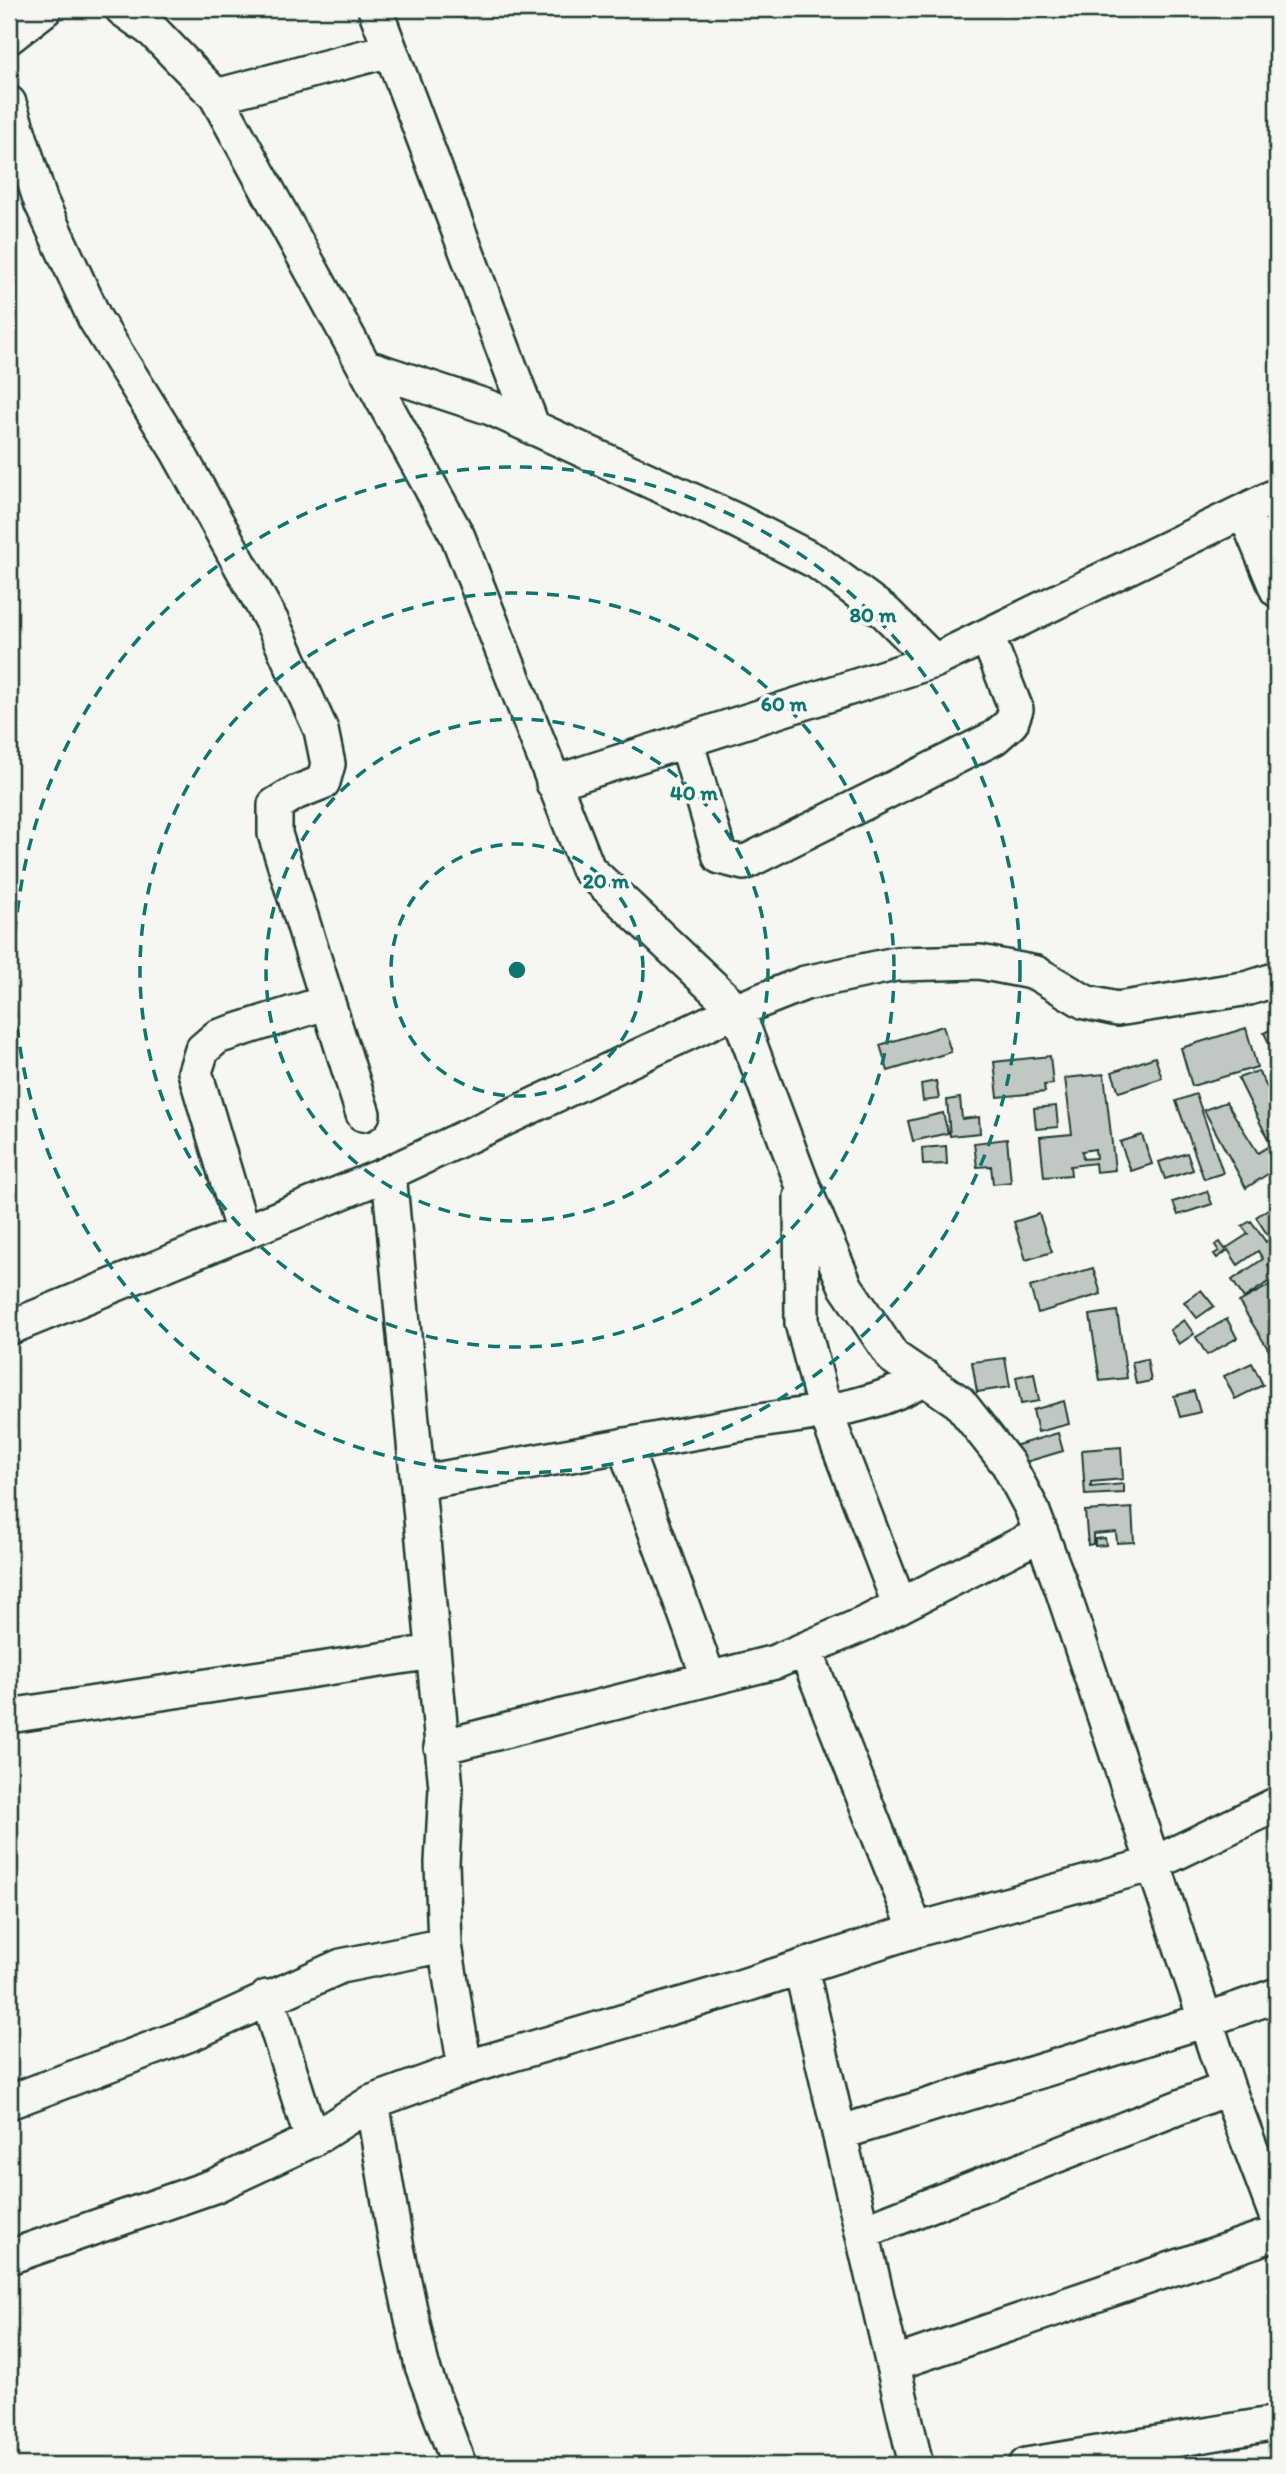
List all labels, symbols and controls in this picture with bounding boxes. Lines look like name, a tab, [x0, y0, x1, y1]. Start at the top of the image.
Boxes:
text: 80 m	[850, 602, 897, 627]
text: 60 m	[761, 691, 808, 716]
text: 40 m	[670, 780, 718, 805]
text: 20 m	[583, 868, 630, 893]
centre of rings	[505, 958, 529, 982]

